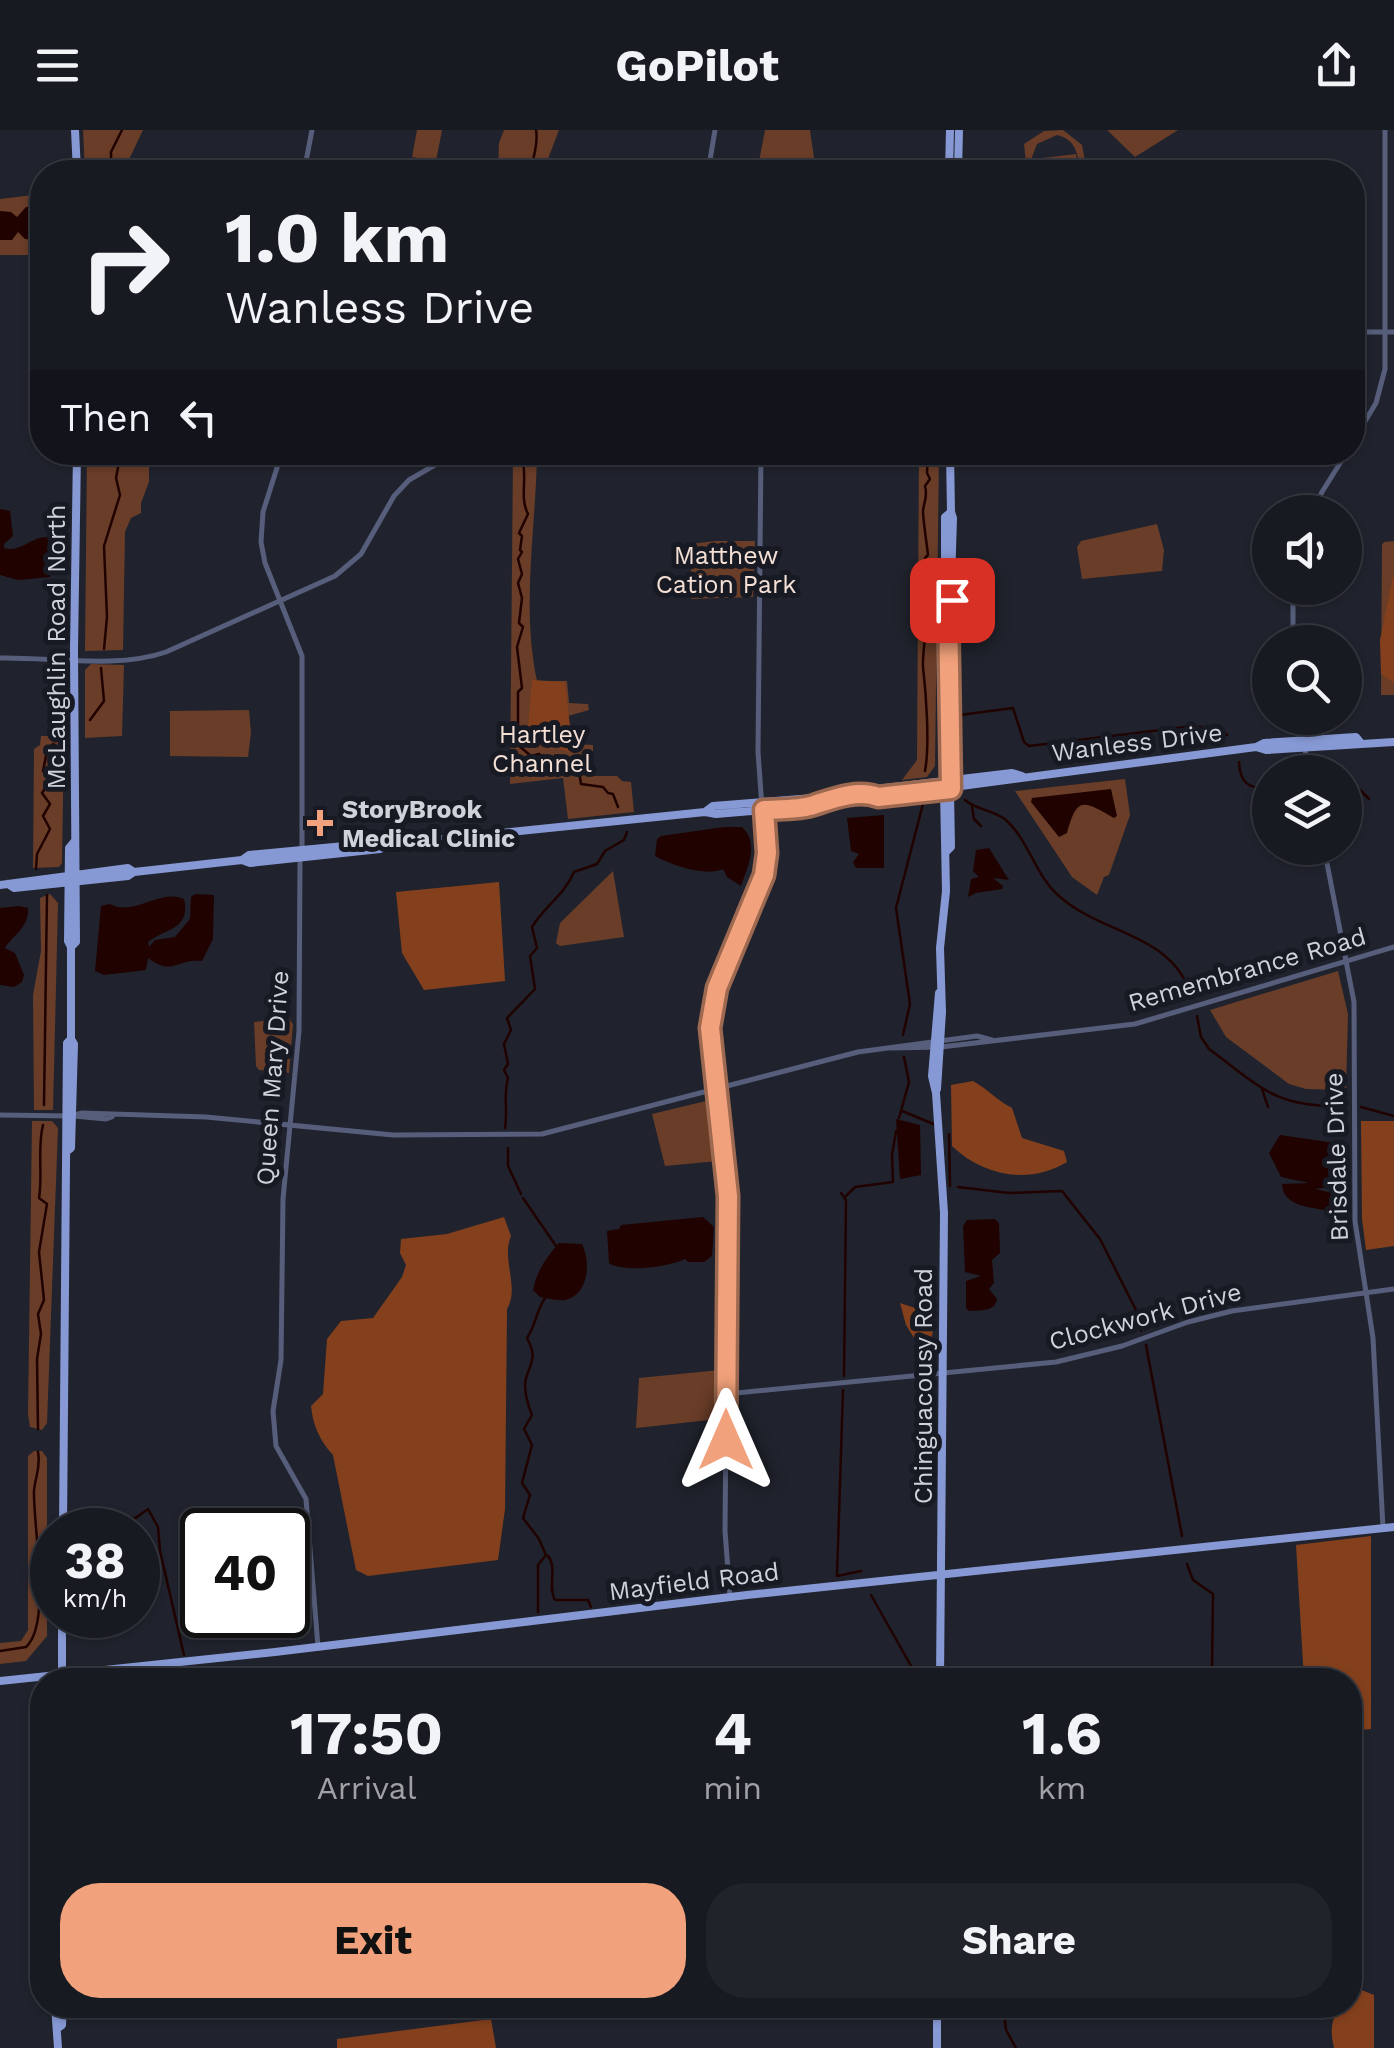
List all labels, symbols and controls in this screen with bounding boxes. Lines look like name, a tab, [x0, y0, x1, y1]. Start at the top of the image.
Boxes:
icon: menu	[30, 38, 85, 93]
icon: share	[1309, 38, 1364, 93]
text: GoPilot	[615, 39, 779, 92]
text: 1.0 km	[225, 197, 449, 279]
icon: right	[60, 200, 190, 330]
text: Wanless Drive	[225, 281, 534, 334]
icon: left	[171, 390, 226, 445]
text: Then	[60, 396, 151, 440]
map controls	[1252, 495, 1362, 865]
button: sound	[1252, 495, 1362, 605]
street label: McLaughlin Road North	[42, 505, 71, 789]
park label: Matthew Cation Park	[656, 541, 796, 599]
pin	[910, 558, 995, 643]
icon: arrive	[925, 573, 980, 628]
button: search	[1252, 625, 1362, 735]
street label: Wanless Drive	[1050, 718, 1224, 767]
park label: Hartley Channel	[492, 720, 592, 778]
button: layers	[1252, 755, 1362, 865]
place label: StoryBrook Medical Clinic	[342, 795, 515, 853]
marker: StoryBrook Medical Clinic	[307, 810, 333, 836]
street label: Remembrance Road	[1125, 922, 1369, 1017]
street label: Queen Mary Drive	[251, 970, 294, 1187]
street label: Brisdale Drive	[1319, 1072, 1354, 1242]
street label: Chinguacousy Road	[909, 1268, 938, 1504]
street label: Clockwork Drive	[1046, 1277, 1245, 1356]
position arrow	[674, 1388, 778, 1492]
speed limit sign: 40	[180, 1508, 310, 1638]
text: 38	[65, 1531, 126, 1590]
street label: Mayfield Road	[607, 1557, 781, 1606]
text: km/h	[63, 1584, 127, 1613]
text: 17:50	[290, 1698, 443, 1769]
text: 4	[713, 1698, 752, 1769]
text: 1.6	[1022, 1698, 1102, 1769]
text: Arrival	[317, 1769, 417, 1807]
text: min	[703, 1769, 762, 1807]
text: km	[1038, 1769, 1086, 1807]
button: Exit	[60, 1883, 686, 1998]
button: Share	[706, 1883, 1332, 1998]

